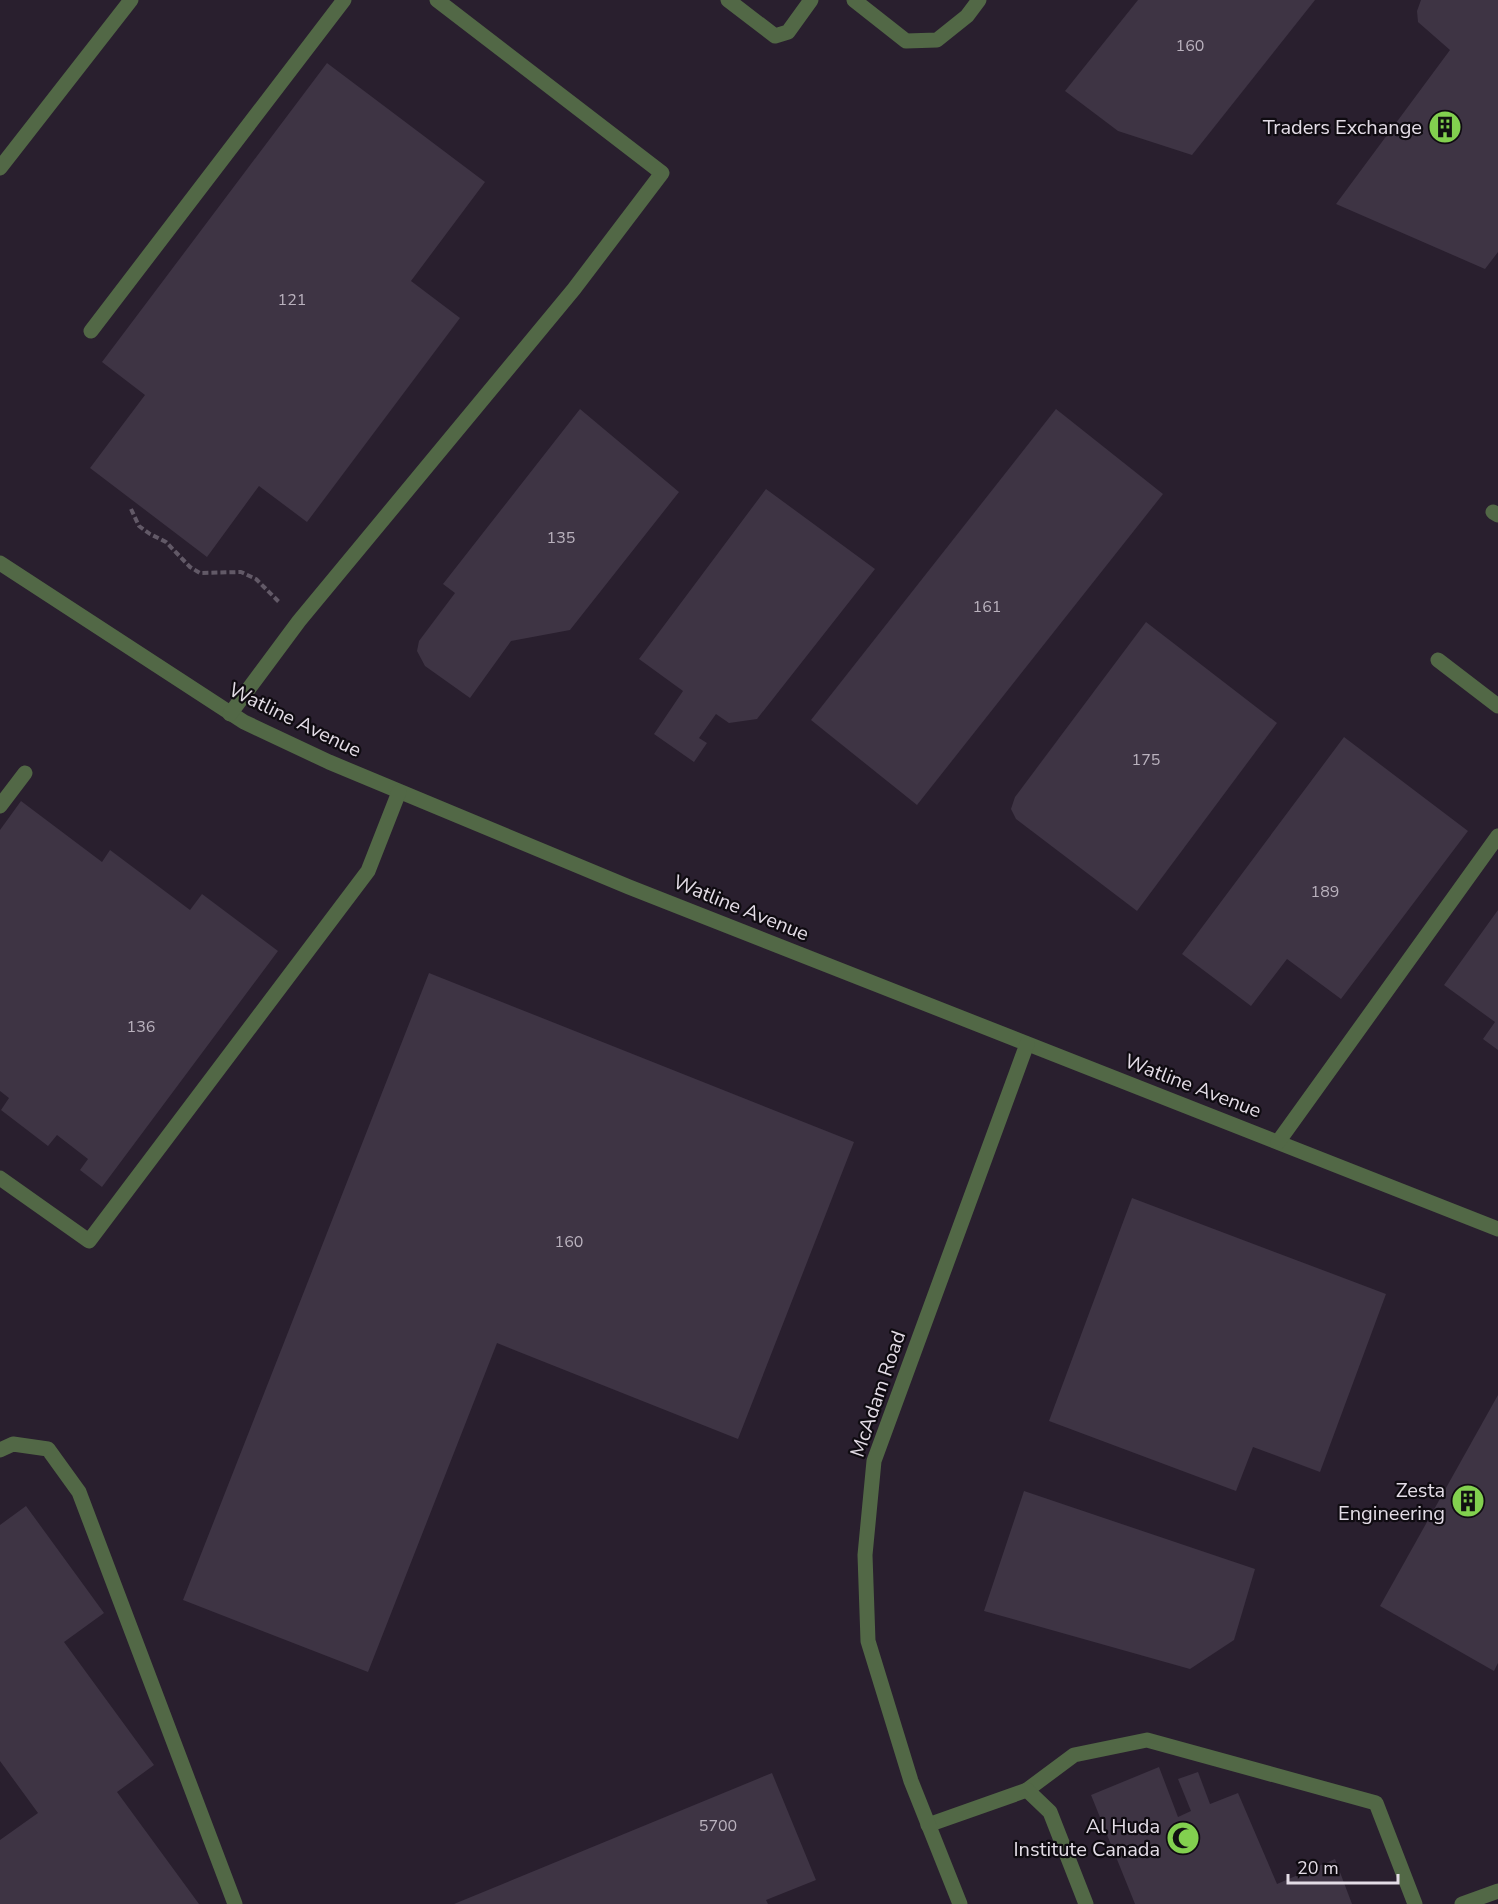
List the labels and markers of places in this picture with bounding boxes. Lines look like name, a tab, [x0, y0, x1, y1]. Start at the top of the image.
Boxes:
building icon: Traders Exchange	[1427, 109, 1463, 145]
place label: Traders Exchange	[1263, 114, 1422, 141]
place label: Zesta Engineering	[1338, 1477, 1445, 1527]
building icon: Zesta Engineering	[1450, 1483, 1486, 1519]
place label: Al Huda Institute Canada	[1014, 1813, 1160, 1863]
mosque icon: Al Huda Institute Canada	[1165, 1820, 1201, 1856]

